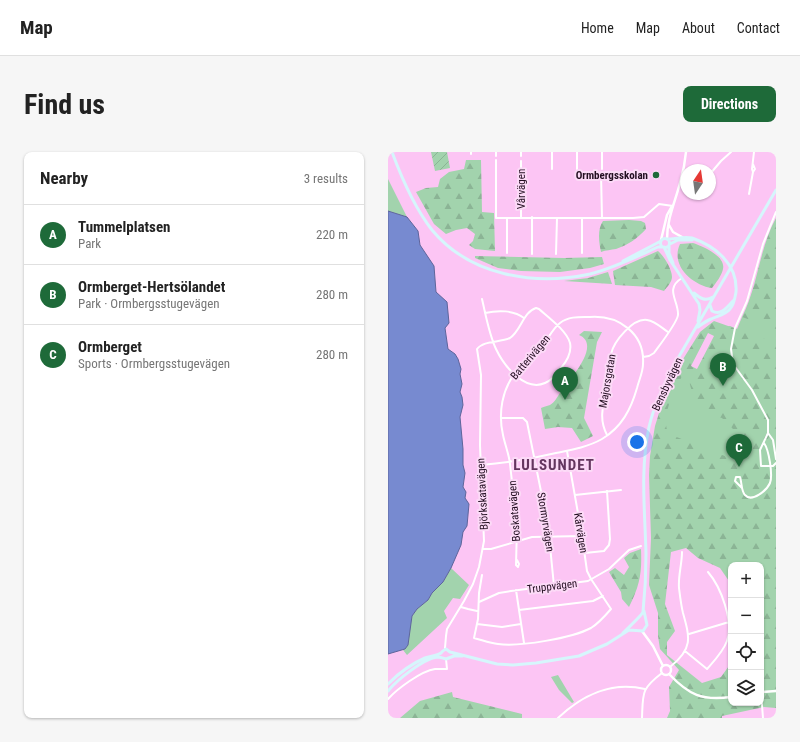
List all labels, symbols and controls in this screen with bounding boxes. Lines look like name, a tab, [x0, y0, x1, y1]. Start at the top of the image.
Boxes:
text: Map	[20, 16, 53, 39]
text: Home	[581, 20, 614, 36]
text: Map	[636, 20, 660, 36]
text: About	[682, 20, 715, 36]
text: Contact	[737, 20, 780, 36]
button: Directions	[683, 86, 776, 122]
text: Find us	[24, 88, 105, 121]
north arrow	[680, 164, 716, 200]
text: Nearby	[40, 168, 88, 188]
street label: Vårvägen	[515, 169, 528, 209]
place label: Ormbergsskolan	[576, 169, 648, 182]
marker: Ormbergsskolan	[651, 170, 661, 180]
text: 3 results	[304, 171, 348, 186]
text: Tummelplatsen	[78, 218, 170, 236]
text: A	[49, 227, 57, 242]
text: 220 m	[316, 227, 348, 242]
text: Park	[78, 236, 101, 251]
text: Ormberget-Hertsölandet	[78, 278, 225, 296]
text: B	[49, 287, 57, 302]
text: 280 m	[316, 287, 348, 302]
text: Park · Ormbergsstugevägen	[78, 296, 220, 311]
street label: Batterivägen	[508, 332, 553, 382]
text: Ormberget	[78, 338, 142, 356]
text: C	[49, 347, 57, 362]
text: 280 m	[316, 347, 348, 362]
street label: Majorsgatan	[596, 353, 619, 409]
pin: B	[710, 353, 736, 386]
text: Sports · Ormbergsstugevägen	[78, 356, 230, 371]
street label: Bensbyvägen	[649, 356, 685, 413]
pin: A	[552, 367, 578, 400]
your location	[627, 432, 647, 452]
pin: C	[726, 434, 752, 467]
district label: LULSUNDET	[513, 456, 595, 474]
street label: Björkskatavägen	[474, 458, 491, 530]
street label: Boskatavägen	[506, 480, 523, 542]
street label: Stormyrvägen	[534, 492, 557, 553]
street label: Kårvägen	[571, 512, 590, 554]
map controls	[728, 562, 764, 706]
button: +	[728, 562, 764, 598]
street label: Truppvägen	[526, 577, 578, 596]
button: −	[728, 598, 764, 634]
button: locate	[728, 634, 764, 670]
button: layers	[728, 670, 764, 706]

